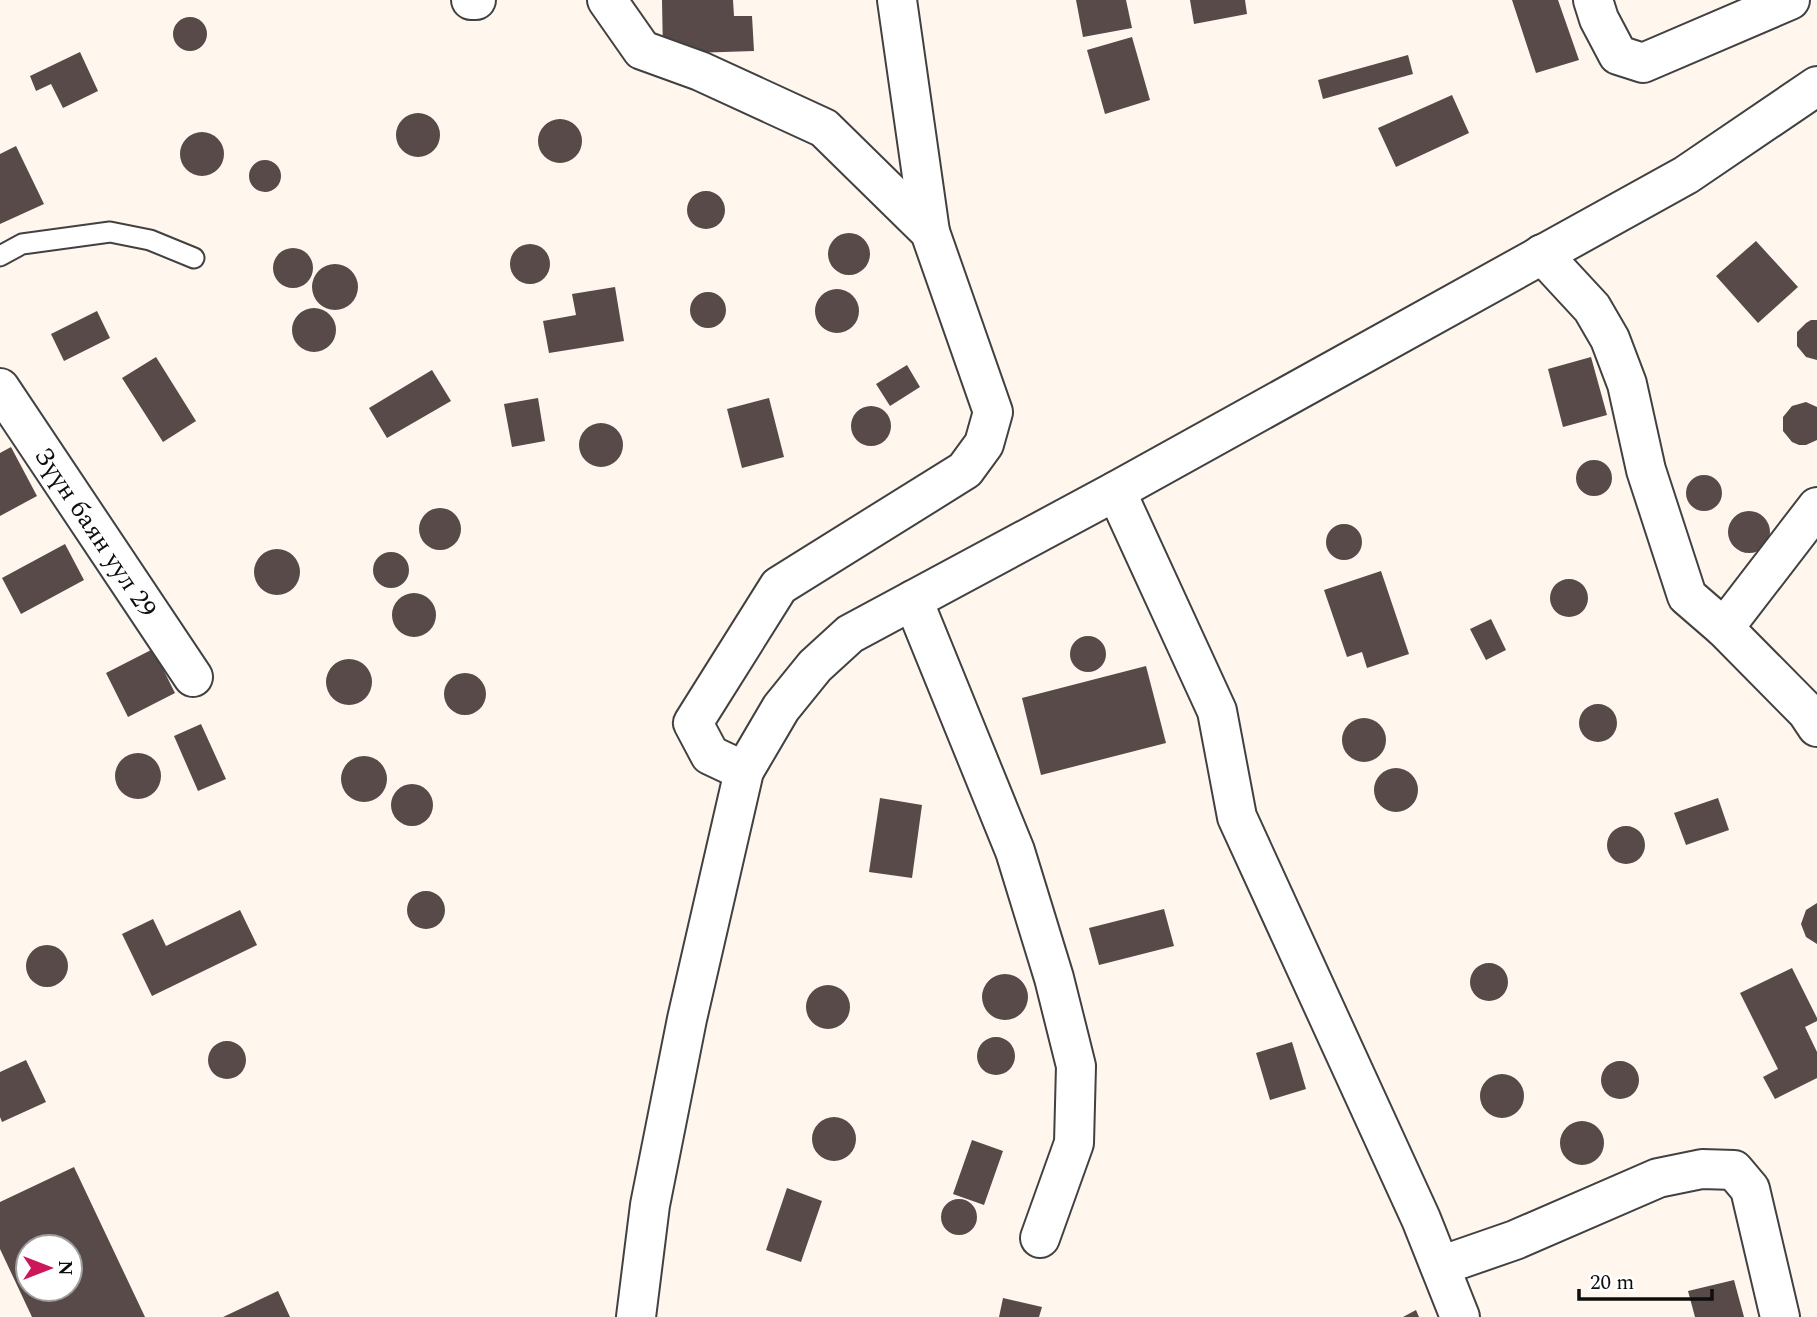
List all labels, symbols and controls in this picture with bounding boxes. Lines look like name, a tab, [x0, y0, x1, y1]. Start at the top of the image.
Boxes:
street label: Зүүн баян уул 29	[24, 439, 167, 626]
north arrow	[14, 1233, 84, 1303]
scale bar	[1579, 1258, 1712, 1302]
text: N	[50, 1260, 79, 1276]
text: 20 m	[1590, 1267, 1634, 1299]

